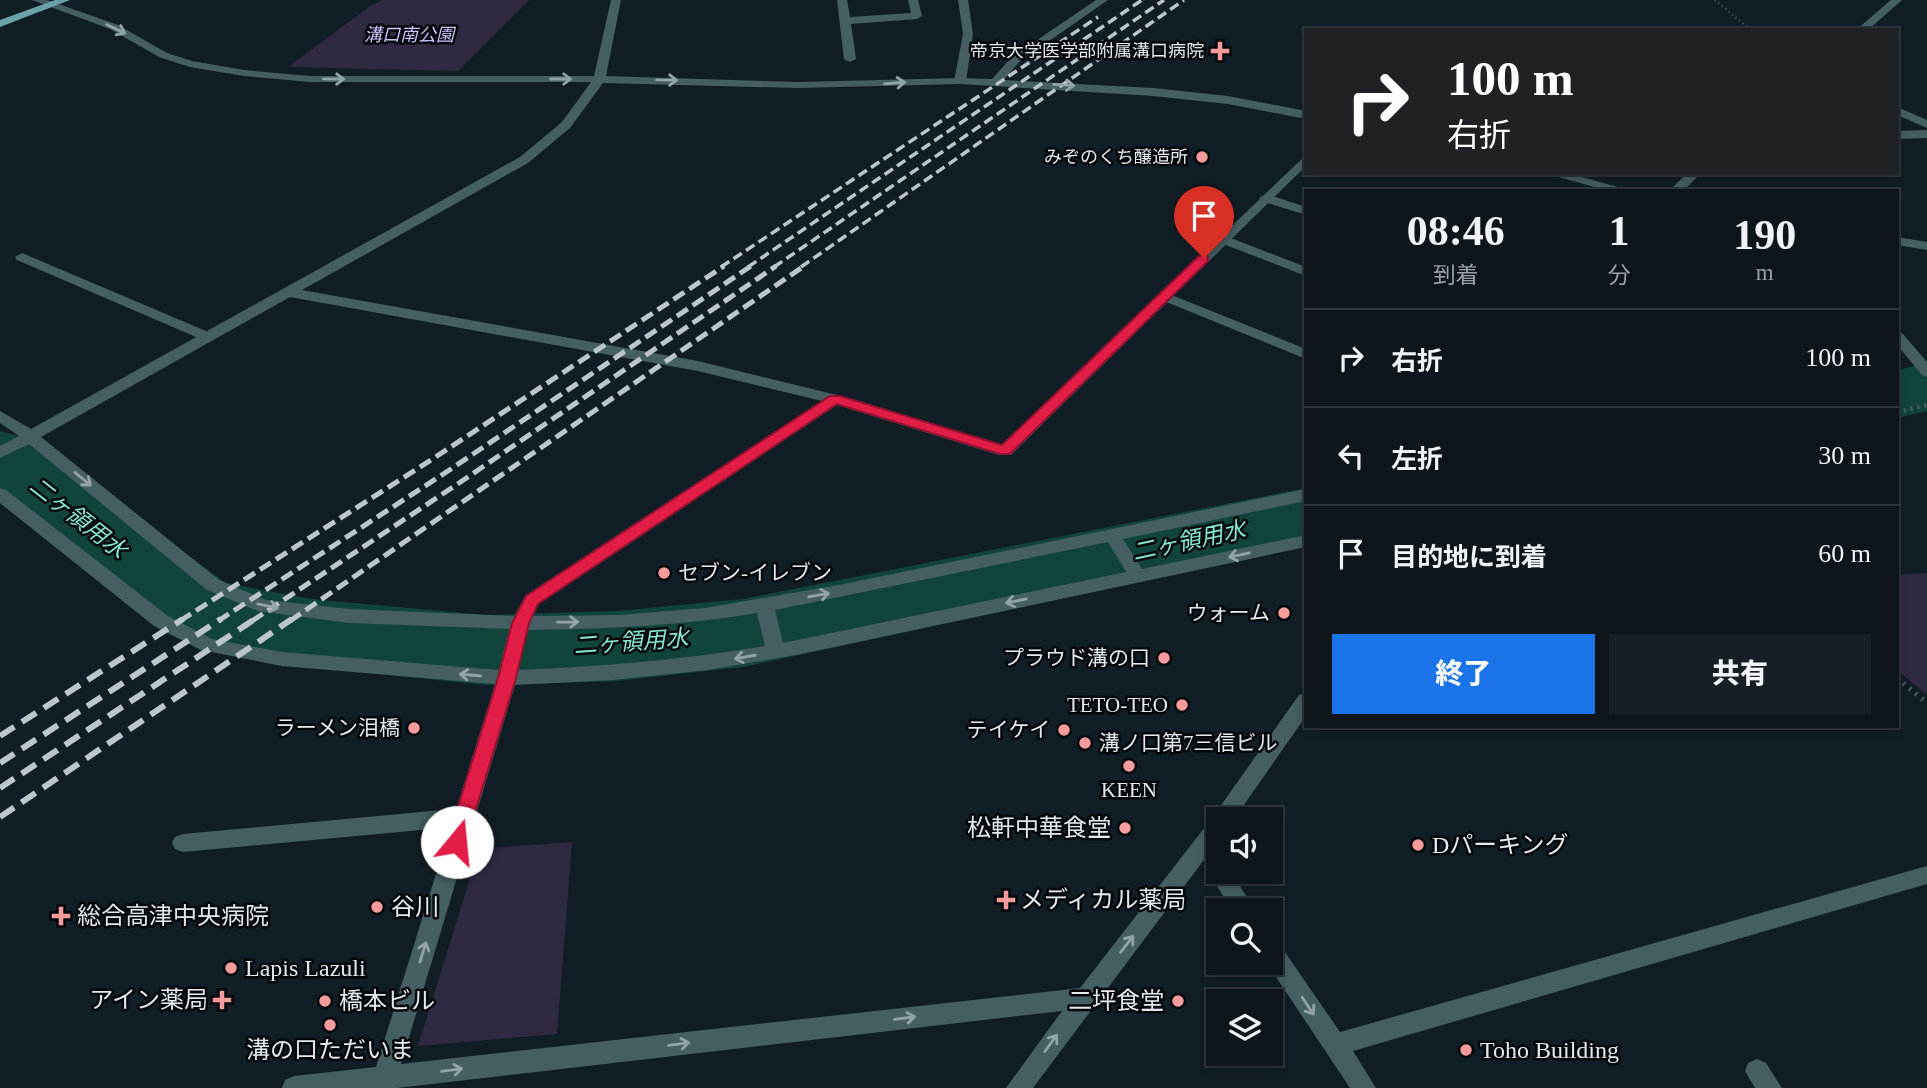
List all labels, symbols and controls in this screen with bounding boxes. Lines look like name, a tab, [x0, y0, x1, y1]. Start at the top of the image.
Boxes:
one-way arrow	[105, 22, 126, 36]
park label: 溝口南公園	[364, 25, 457, 45]
place label: 帝京大学医学部附属溝口病院	[970, 41, 1204, 61]
marker: 帝京大学医学部附属溝口病院	[1210, 41, 1230, 61]
text: 100 m	[1447, 51, 1574, 106]
icon: right	[1332, 56, 1423, 147]
one-way arrow	[550, 72, 573, 86]
one-way arrow	[322, 73, 345, 86]
one-way arrow	[656, 73, 679, 87]
one-way arrow	[883, 76, 905, 89]
one-way arrow	[1052, 79, 1075, 92]
text: 右折	[1447, 117, 1511, 153]
place label: みぞのくち醸造所	[1044, 147, 1188, 167]
marker: みぞのくち醸造所	[1194, 149, 1210, 165]
pin	[1174, 186, 1234, 258]
icon: arrive	[1185, 197, 1223, 235]
text: 08:46	[1407, 208, 1505, 254]
text: 1	[1609, 208, 1630, 254]
text: 190	[1733, 212, 1796, 258]
text: m	[1756, 260, 1774, 285]
text: 到着	[1433, 263, 1479, 288]
text: 分	[1608, 263, 1631, 288]
icon: right	[1332, 339, 1370, 377]
text: 100 m	[1805, 343, 1871, 372]
text: 右折	[1391, 347, 1443, 376]
icon: left	[1332, 437, 1370, 475]
text: 30 m	[1818, 441, 1871, 470]
text: 左折	[1391, 445, 1443, 474]
one-way arrow	[73, 471, 91, 487]
water label: 二ヶ領用水	[25, 473, 133, 565]
water label: 二ヶ領用水	[1130, 516, 1251, 565]
icon: arrive	[1332, 535, 1370, 573]
text: 60 m	[1818, 539, 1871, 568]
text: 目的地に到着	[1391, 543, 1547, 572]
one-way arrow	[1228, 548, 1251, 562]
place label: セブン-イレブン	[678, 561, 832, 585]
marker: セブン-イレブン	[656, 565, 672, 581]
one-way arrow	[807, 588, 829, 601]
one-way arrow	[1005, 595, 1028, 609]
one-way arrow	[257, 600, 279, 613]
place label: ウォーム	[1187, 601, 1270, 625]
marker: ウォーム	[1276, 605, 1292, 621]
one-way arrow	[557, 615, 580, 629]
water label: 二ヶ領用水	[573, 625, 692, 658]
button: 終了	[1332, 634, 1595, 714]
button: 共有	[1609, 634, 1871, 714]
place label: プラウド溝の口	[1003, 646, 1150, 670]
one-way arrow	[734, 650, 757, 664]
marker: プラウド溝の口	[1156, 650, 1172, 666]
one-way arrow	[459, 668, 482, 681]
place label: TETO-TEO	[1067, 693, 1168, 717]
marker: TETO-TEO	[1174, 697, 1190, 713]
place label: ラーメン泪橋	[275, 716, 400, 740]
place label: テイケイ	[966, 718, 1050, 742]
marker: ラーメン泪橋	[406, 720, 422, 736]
marker: テイケイ	[1056, 722, 1072, 738]
place label: 溝ノ口第7三信ビル	[1099, 731, 1278, 755]
marker: 溝ノ口第7三信ビル	[1077, 735, 1093, 751]
marker: KEEN	[1121, 758, 1137, 774]
place label: KEEN	[1101, 778, 1157, 802]
position arrow	[420, 805, 494, 879]
map controls	[1206, 807, 1283, 1066]
button: sound	[1206, 807, 1283, 884]
place label: 松軒中華食堂	[967, 815, 1111, 841]
marker: 松軒中華食堂	[1117, 820, 1133, 836]
place label: Dパーキング	[1432, 832, 1569, 858]
marker: Dパーキング	[1410, 837, 1426, 853]
place label: メディカル薬局	[1020, 887, 1186, 913]
marker: メディカル薬局	[998, 892, 1014, 908]
place label: 谷川	[391, 894, 439, 920]
button: search	[1206, 898, 1283, 975]
marker: 谷川	[369, 899, 385, 915]
place label: 総合高津中央病院	[77, 903, 269, 929]
marker: 総合高津中央病院	[51, 906, 71, 926]
one-way arrow	[1119, 936, 1134, 954]
one-way arrow	[418, 942, 430, 964]
place label: Lapis Lazuli	[245, 955, 366, 981]
marker: Lapis Lazuli	[223, 960, 239, 976]
place label: アイン薬局	[89, 987, 208, 1013]
place label: 橋本ビル	[339, 988, 435, 1014]
place label: 二坪食堂	[1068, 988, 1164, 1014]
button: layers	[1206, 989, 1283, 1066]
marker: アイン薬局	[214, 992, 230, 1008]
marker: 橋本ビル	[317, 993, 333, 1009]
marker: 二坪食堂	[1170, 993, 1186, 1009]
one-way arrow	[1301, 996, 1315, 1015]
one-way arrow	[893, 1012, 915, 1025]
marker: 溝の口ただいま	[322, 1017, 338, 1033]
one-way arrow	[1044, 1034, 1059, 1053]
place label: 溝の口ただいま	[246, 1037, 414, 1063]
place label: Toho Building	[1480, 1037, 1619, 1063]
one-way arrow	[667, 1038, 689, 1051]
marker: Toho Building	[1458, 1042, 1474, 1058]
one-way arrow	[441, 1063, 463, 1076]

